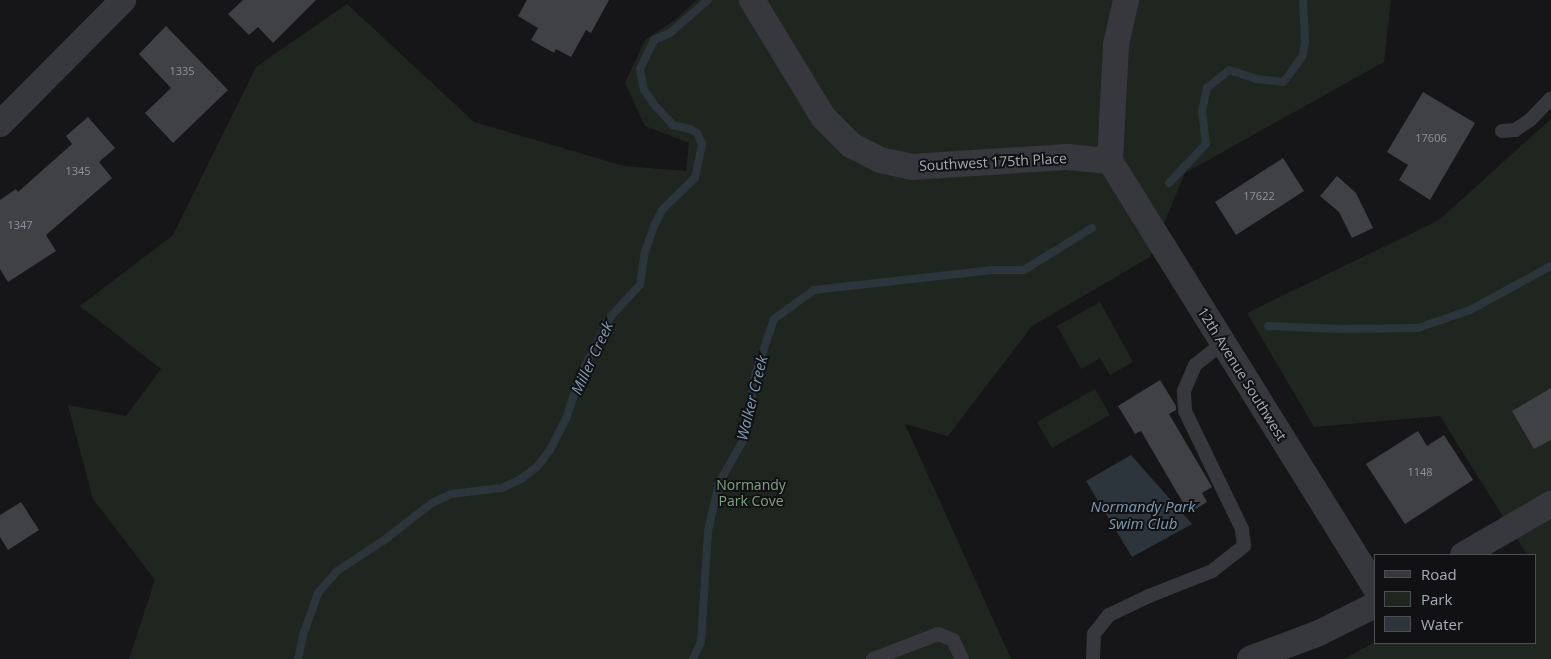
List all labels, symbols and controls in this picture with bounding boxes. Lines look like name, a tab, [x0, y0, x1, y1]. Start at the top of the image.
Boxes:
house number: 1335	[169, 64, 195, 78]
house number: 17606	[1415, 131, 1447, 145]
street label: Southwest 175th Place	[919, 150, 1067, 174]
house number: 1345	[65, 164, 91, 178]
house number: 17622	[1243, 189, 1275, 203]
house number: 1347	[7, 218, 33, 232]
street label: 12th Avenue Southwest	[1194, 304, 1290, 444]
water label: Miller Creek	[567, 319, 617, 397]
water label: Walker Creek	[733, 354, 771, 442]
house number: 1148	[1407, 465, 1433, 479]
park label: Normandy Park Cove	[716, 477, 786, 510]
water label: Normandy Park Swim Club	[1091, 497, 1195, 532]
legend	[1374, 554, 1536, 644]
text: Road	[1421, 564, 1457, 584]
text: Park	[1421, 589, 1452, 609]
text: Water	[1421, 614, 1463, 634]

